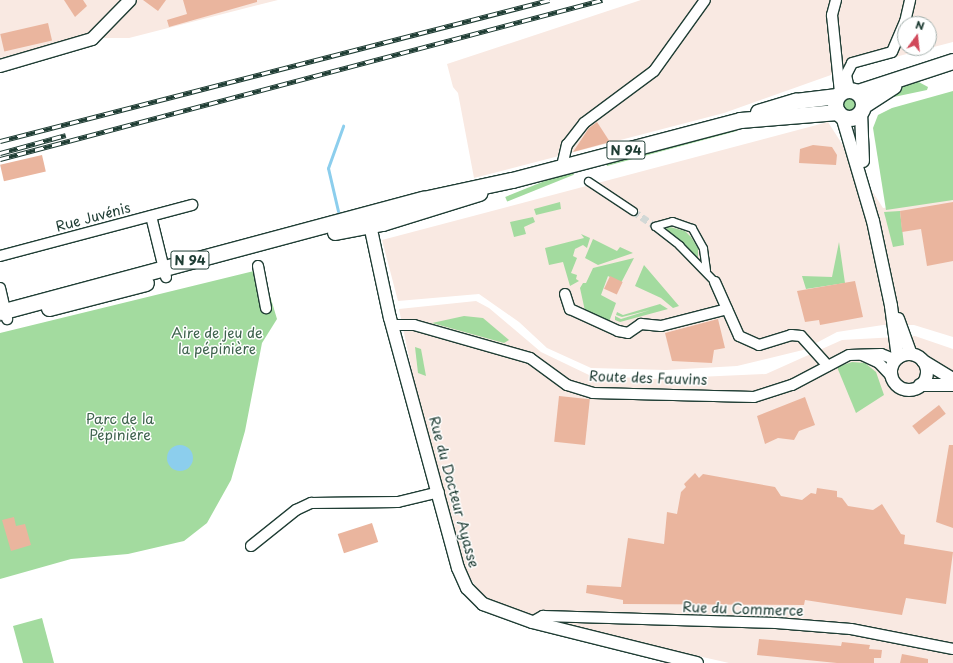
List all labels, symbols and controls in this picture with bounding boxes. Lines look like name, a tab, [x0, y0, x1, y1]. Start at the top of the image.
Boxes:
north arrow	[897, 16, 937, 56]
text: N	[914, 16, 926, 34]
road number: N 94	[606, 139, 646, 161]
street label: Rue Juvénis	[53, 199, 133, 235]
road number: N 94	[170, 249, 210, 271]
park label: Aire de jeu de la pépinière	[171, 325, 263, 358]
street label: Route des Fauvins	[588, 368, 708, 388]
park label: Parc de la Pépinière	[86, 411, 154, 444]
street label: Rue du Docteur Ayasse	[425, 413, 483, 571]
street label: Rue du Commerce	[681, 598, 805, 620]

